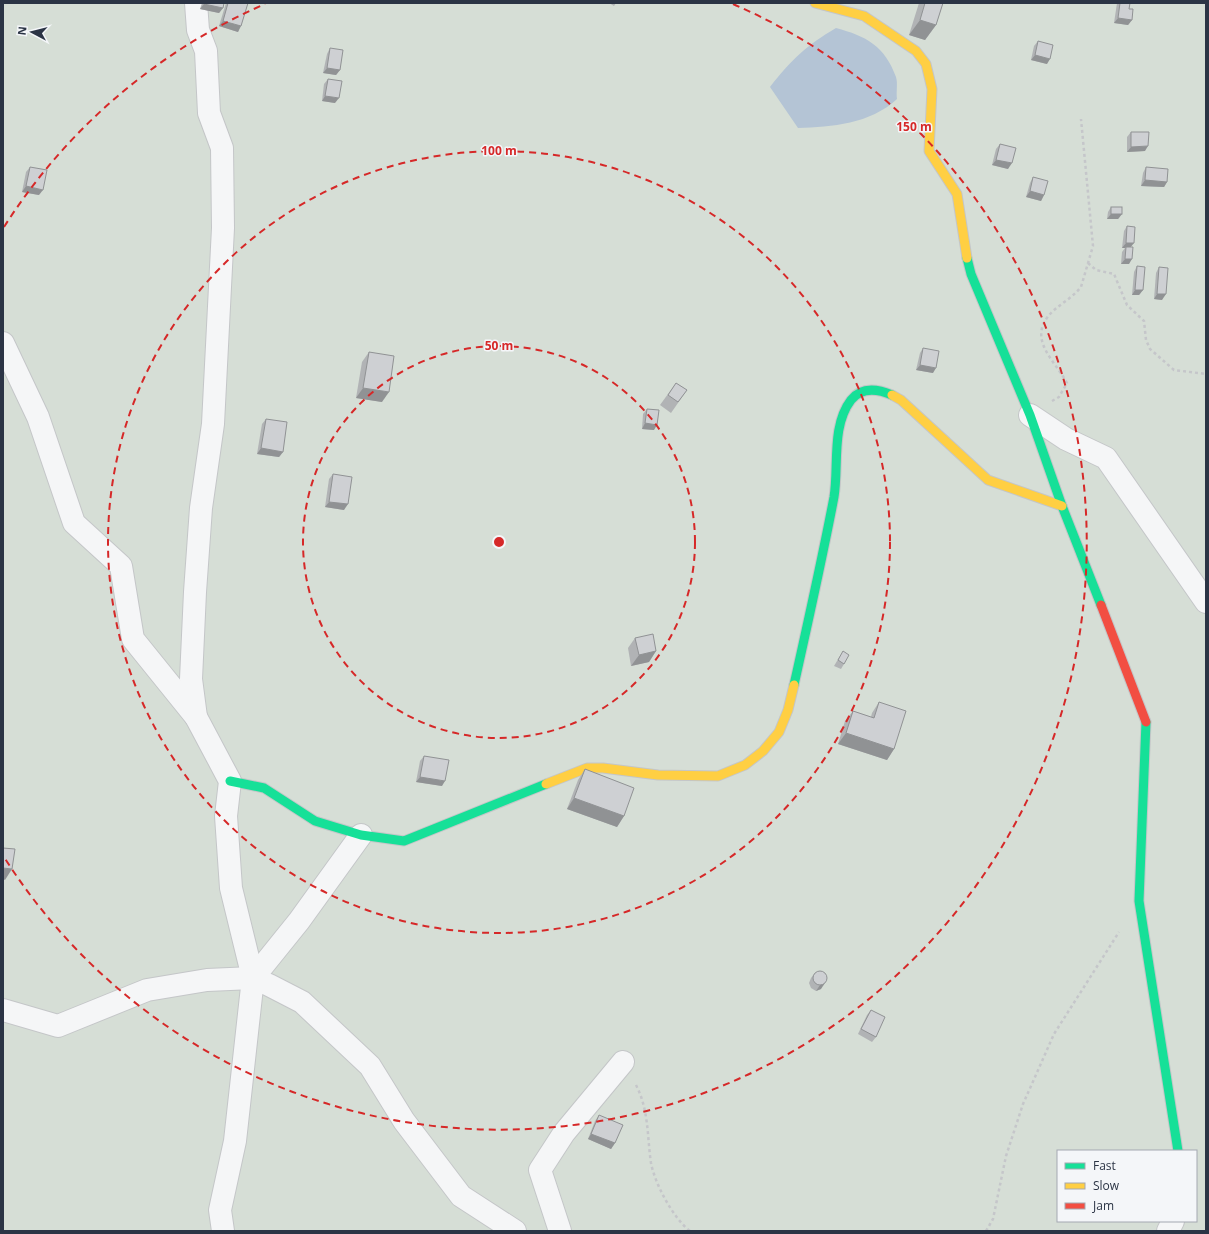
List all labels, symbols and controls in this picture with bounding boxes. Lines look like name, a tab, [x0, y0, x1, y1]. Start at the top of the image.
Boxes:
north arrow	[12, 12, 52, 52]
text: N	[14, 25, 30, 36]
text: 150 m	[896, 118, 932, 135]
text: 100 m	[481, 142, 517, 159]
text: 50 m	[485, 337, 513, 354]
centre of rings	[492, 535, 506, 549]
legend	[1057, 1150, 1197, 1222]
text: Fast	[1093, 1157, 1116, 1174]
text: Slow	[1093, 1177, 1120, 1194]
text: Jam	[1092, 1197, 1114, 1214]

